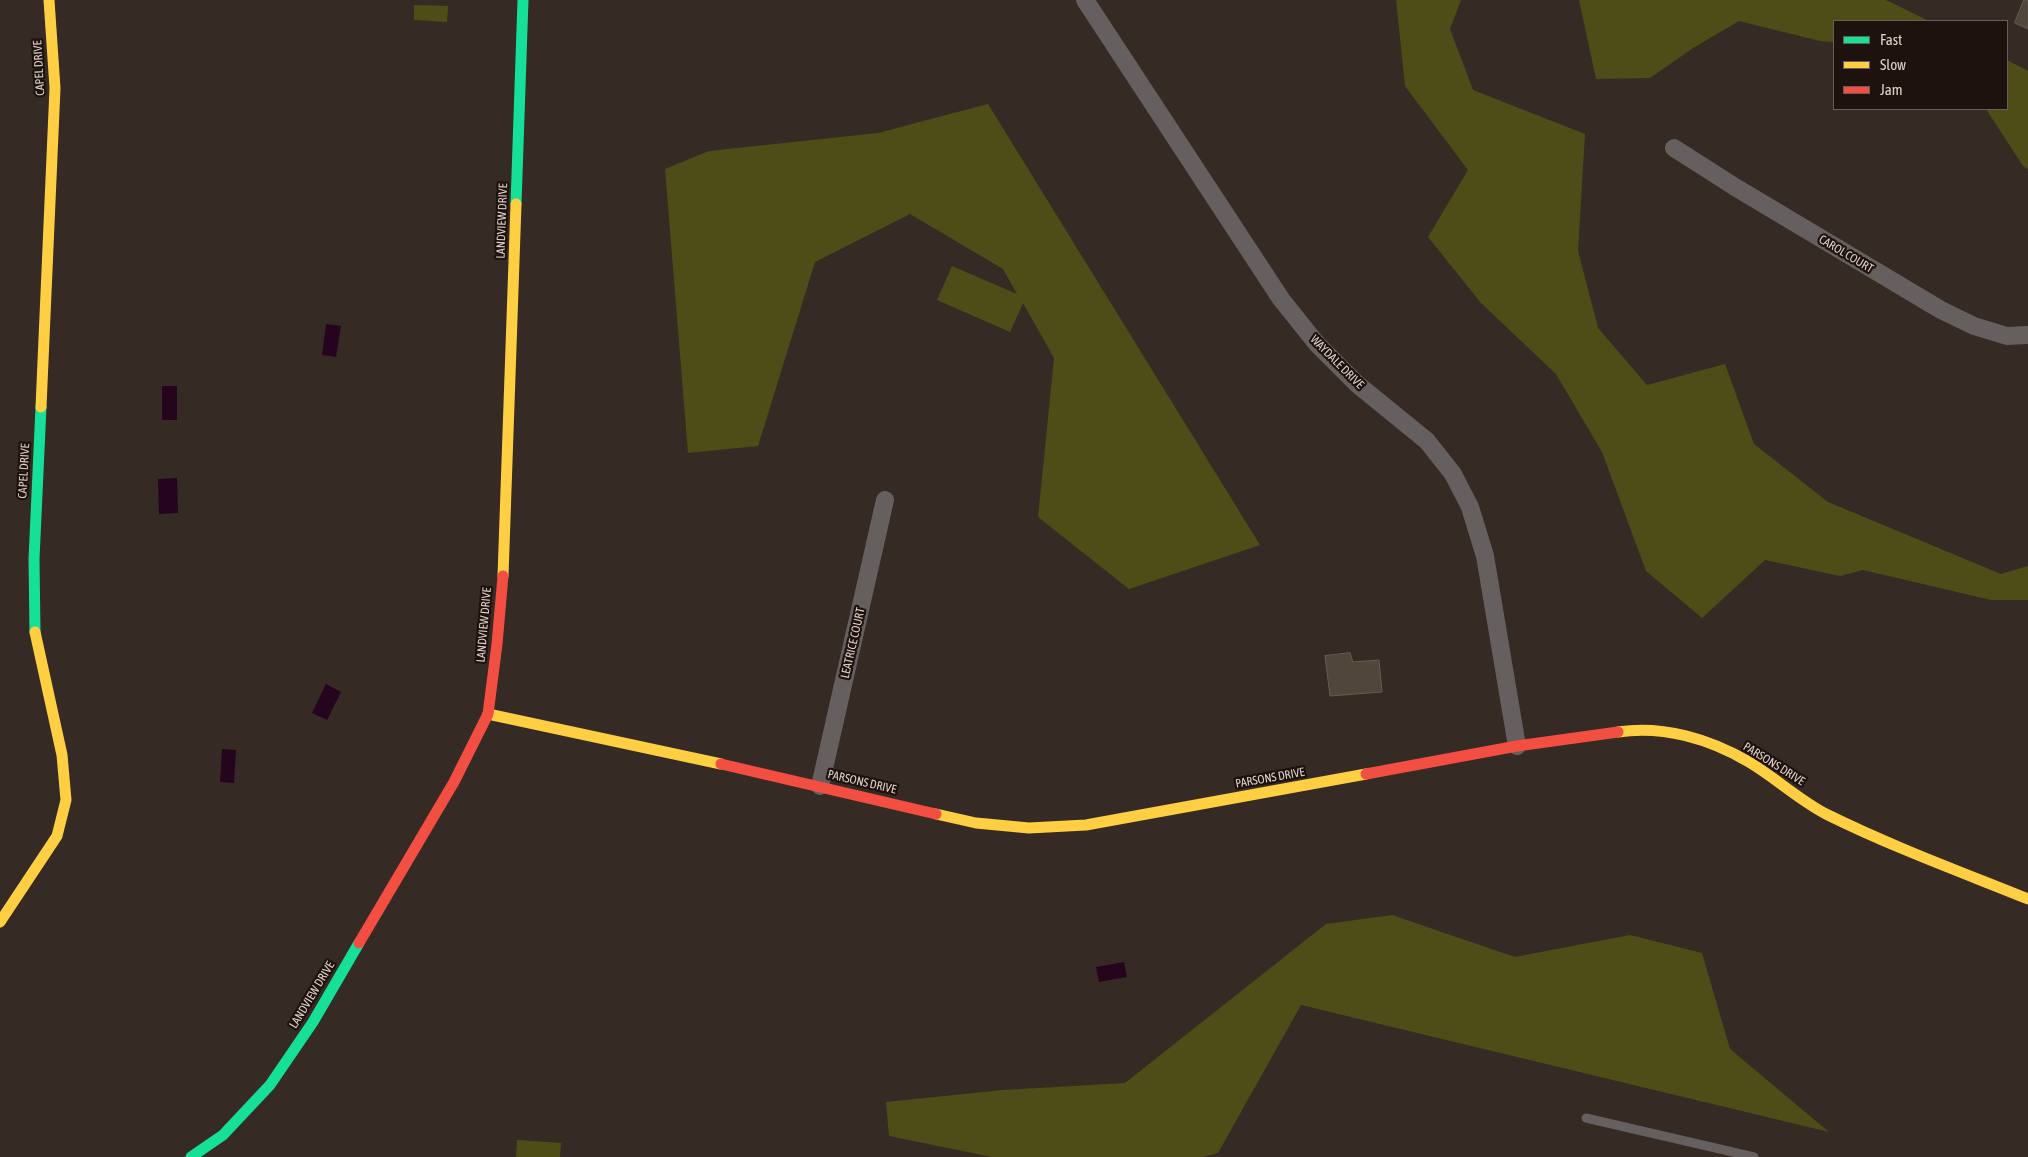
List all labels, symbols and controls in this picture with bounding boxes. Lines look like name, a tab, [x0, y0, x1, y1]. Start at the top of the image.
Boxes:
legend	[1833, 20, 2008, 110]
text: Fast	[1880, 31, 1902, 48]
street label: CAPEL DRIVE	[30, 40, 48, 96]
text: Slow	[1880, 56, 1906, 73]
text: Jam	[1880, 81, 1903, 98]
street label: LANDVIEW DRIVE	[493, 183, 511, 259]
street label: CAROL COURT	[1816, 232, 1876, 276]
street label: WAYDALE DRIVE	[1307, 332, 1367, 392]
street label: CAPEL DRIVE	[15, 443, 33, 499]
street label: LANDVIEW DRIVE	[474, 587, 494, 663]
street label: LEATRICE COURT	[838, 606, 868, 680]
street label: PARSONS DRIVE	[1741, 739, 1807, 789]
street label: PARSONS DRIVE	[1234, 765, 1306, 791]
street label: PARSONS DRIVE	[826, 767, 898, 797]
street label: LANDVIEW DRIVE	[286, 959, 338, 1031]

